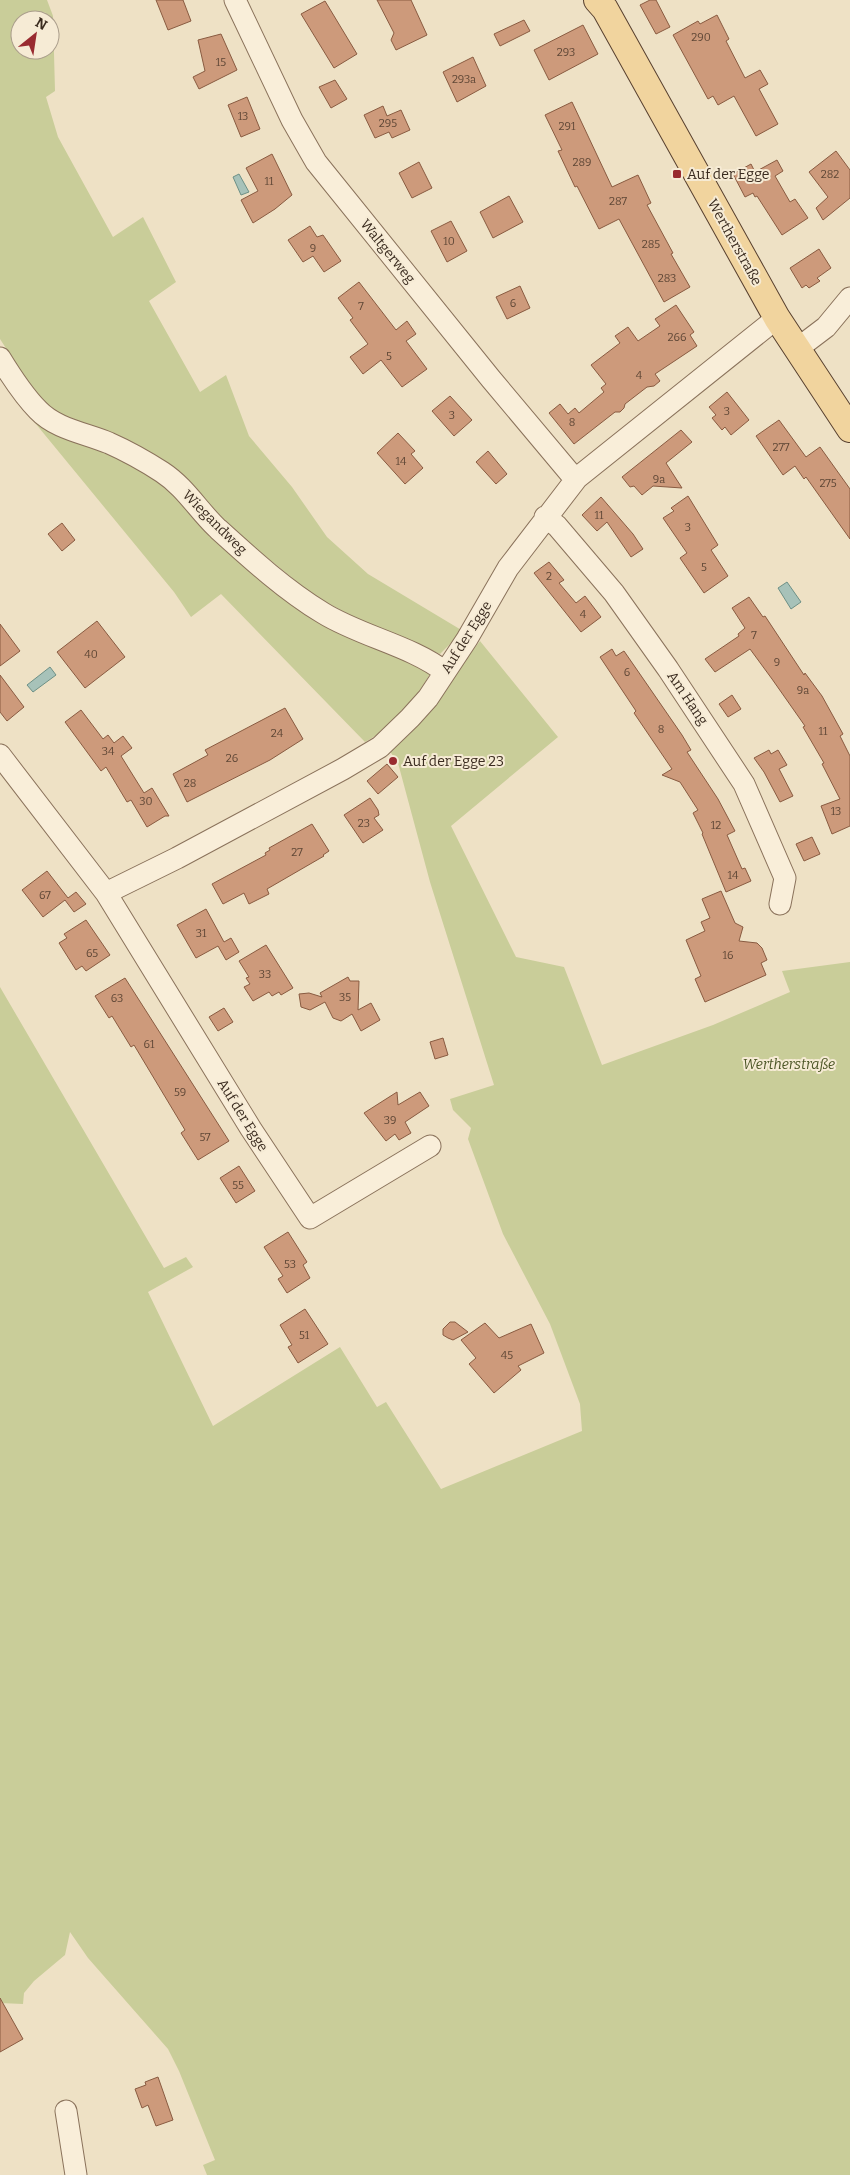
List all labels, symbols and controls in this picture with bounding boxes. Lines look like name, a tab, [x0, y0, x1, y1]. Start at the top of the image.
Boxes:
north arrow	[10, 10, 60, 60]
text: N	[32, 14, 50, 34]
house number: 290	[691, 31, 711, 44]
house number: 293	[557, 46, 575, 59]
house number: 15	[216, 56, 226, 69]
house number: 293a	[452, 73, 476, 86]
house number: 13	[238, 110, 248, 123]
house number: 295	[379, 117, 397, 130]
house number: 291	[559, 120, 576, 133]
house number: 289	[572, 156, 592, 169]
place label: Auf der Egge	[687, 166, 769, 183]
marker: Auf der Egge	[671, 168, 683, 180]
house number: 282	[821, 168, 839, 181]
house number: 11	[265, 175, 274, 188]
house number: 287	[609, 195, 628, 208]
street label: Wertherstraße	[704, 196, 765, 288]
street label: Waltgerweg	[357, 216, 419, 287]
house number: 10	[443, 235, 455, 248]
house number: 285	[642, 238, 660, 251]
house number: 9	[310, 242, 316, 255]
house number: 283	[658, 272, 676, 285]
house number: 6	[510, 297, 516, 310]
house number: 7	[358, 300, 364, 313]
house number: 266	[668, 331, 686, 344]
house number: 5	[386, 350, 392, 363]
house number: 4	[636, 369, 643, 382]
house number: 3	[724, 405, 730, 418]
house number: 3	[449, 409, 455, 422]
house number: 8	[569, 416, 575, 429]
house number: 277	[773, 441, 790, 454]
house number: 14	[396, 455, 407, 468]
house number: 9a	[653, 473, 665, 486]
house number: 275	[819, 477, 837, 490]
street label: Wiegandweg	[179, 487, 251, 558]
house number: 11	[595, 509, 604, 522]
house number: 3	[685, 521, 691, 534]
house number: 5	[701, 561, 707, 574]
house number: 2	[546, 570, 552, 583]
street label: Auf der Egge	[437, 598, 495, 677]
house number: 4	[580, 608, 587, 621]
house number: 7	[751, 629, 757, 642]
house number: 40	[84, 648, 98, 661]
house number: 9	[774, 656, 780, 669]
house number: 6	[624, 666, 630, 679]
street label: Am Hang	[663, 668, 712, 728]
house number: 9a	[797, 684, 809, 697]
house number: 8	[658, 723, 664, 736]
house number: 11	[819, 725, 828, 738]
house number: 24	[271, 727, 284, 740]
house number: 34	[102, 745, 115, 758]
house number: 26	[226, 752, 238, 765]
place label: Auf der Egge 23	[403, 753, 504, 770]
marker: Auf der Egge 23	[387, 755, 399, 767]
house number: 28	[184, 777, 196, 790]
house number: 30	[139, 795, 153, 808]
house number: 13	[831, 805, 841, 818]
house number: 23	[358, 817, 370, 830]
house number: 12	[711, 819, 721, 832]
house number: 27	[291, 846, 303, 859]
house number: 14	[728, 869, 739, 882]
house number: 67	[39, 889, 51, 902]
house number: 31	[196, 927, 207, 940]
house number: 65	[86, 947, 98, 960]
house number: 16	[723, 949, 733, 962]
house number: 33	[259, 968, 271, 981]
house number: 35	[339, 991, 351, 1004]
house number: 63	[111, 992, 123, 1005]
house number: 61	[144, 1038, 155, 1051]
park label: Wertherstraße	[743, 1056, 835, 1073]
street label: Auf der Egge	[214, 1076, 272, 1155]
house number: 59	[174, 1086, 186, 1099]
house number: 39	[384, 1114, 396, 1127]
house number: 57	[199, 1131, 211, 1144]
house number: 55	[232, 1179, 244, 1192]
house number: 53	[284, 1258, 296, 1271]
house number: 51	[299, 1329, 310, 1342]
house number: 45	[501, 1349, 513, 1362]

